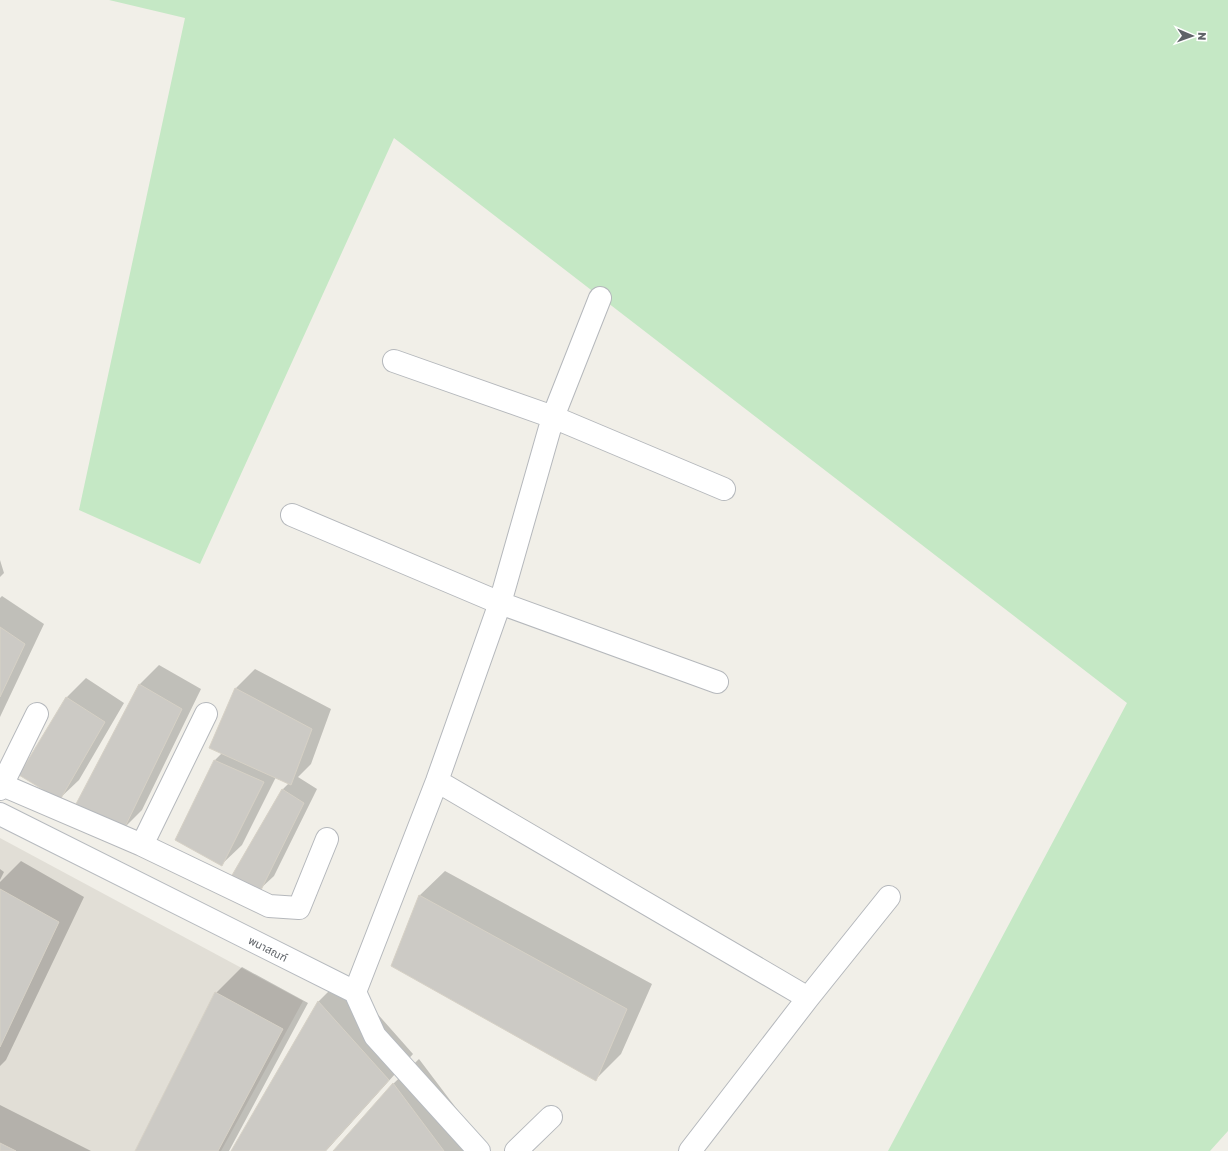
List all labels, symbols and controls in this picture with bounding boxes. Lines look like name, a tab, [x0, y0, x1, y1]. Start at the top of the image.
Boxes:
north arrow	[1172, 16, 1212, 56]
text: N	[1196, 32, 1209, 41]
street label: พนาสณฑ์	[247, 933, 290, 964]

